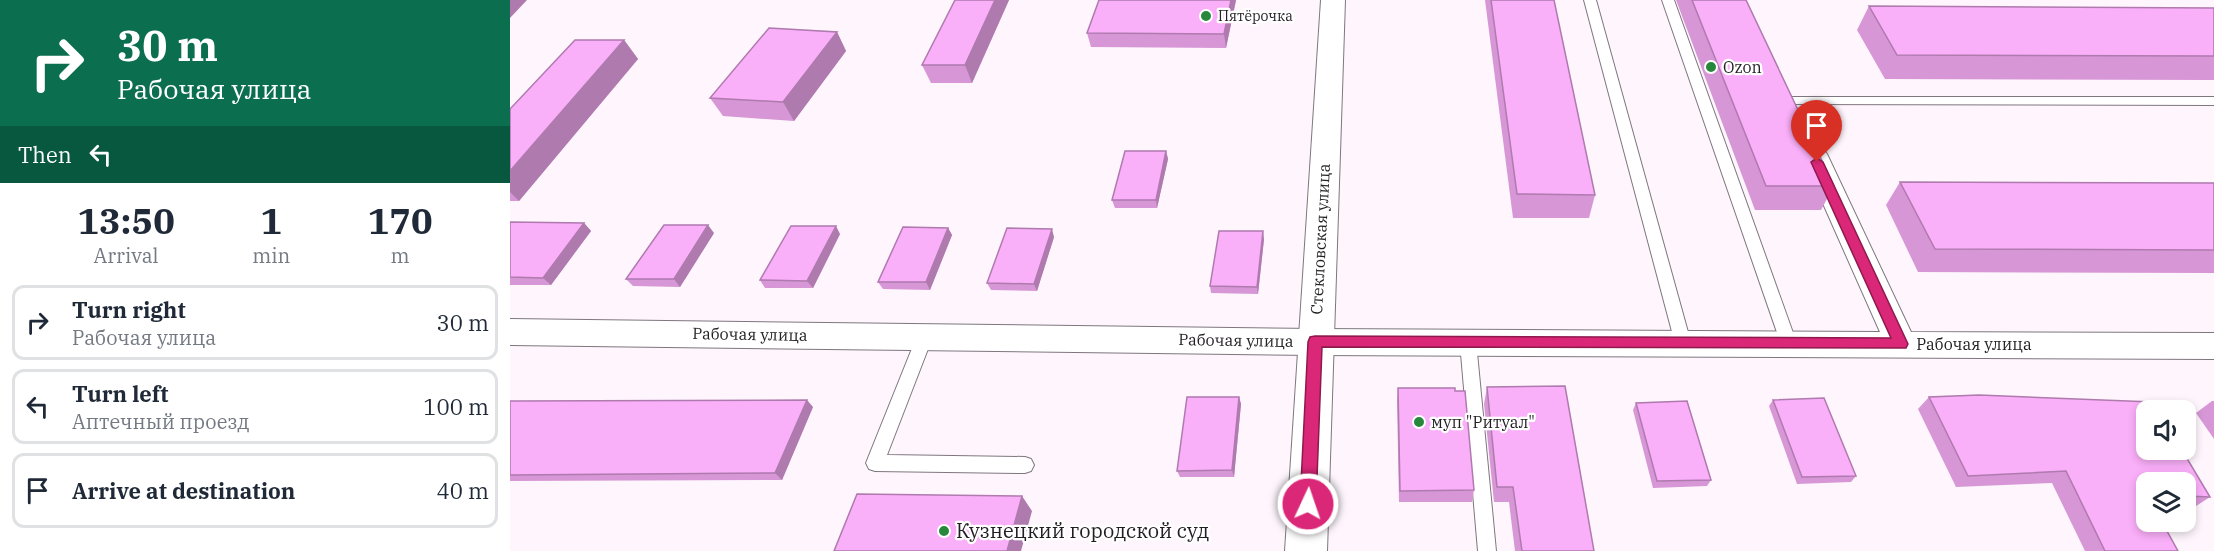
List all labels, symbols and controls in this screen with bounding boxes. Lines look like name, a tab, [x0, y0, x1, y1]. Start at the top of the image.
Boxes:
place label: Пятёрочка	[1218, 7, 1293, 25]
marker: Пятёрочка	[1199, 9, 1213, 23]
text: 30 m	[117, 18, 218, 73]
icon: right	[18, 24, 96, 102]
place label: Ozon	[1723, 57, 1762, 77]
marker: Ozon	[1704, 60, 1718, 74]
text: Рабочая улица	[117, 71, 312, 106]
pin	[1791, 100, 1842, 162]
icon: arrive	[1800, 109, 1833, 142]
icon: left	[84, 138, 117, 171]
text: Then	[18, 140, 72, 169]
street label: Стекловская улица	[1306, 163, 1334, 315]
text: 13:50	[77, 197, 175, 244]
text: 1	[260, 197, 282, 244]
text: 170	[368, 197, 433, 244]
text: Arrival	[94, 242, 159, 269]
text: min	[252, 242, 290, 269]
text: m	[391, 242, 410, 269]
text: Turn right	[72, 295, 186, 324]
icon: right	[21, 306, 54, 339]
text: 30 m	[437, 308, 489, 337]
street label: Рабочая улица	[692, 323, 808, 345]
text: Рабочая улица	[72, 324, 216, 351]
street label: Рабочая улица	[1178, 329, 1294, 351]
street label: Рабочая улица	[1916, 334, 2032, 354]
text: Turn left	[72, 379, 168, 408]
icon: left	[21, 390, 54, 423]
text: 100 m	[423, 392, 489, 421]
map controls	[2136, 400, 2196, 532]
button: sound	[2136, 400, 2196, 460]
text: Аптечный проезд	[72, 408, 250, 435]
place label: муп "Ритуал"	[1431, 412, 1535, 432]
marker: муп "Ритуал"	[1412, 415, 1426, 429]
position arrow	[1276, 472, 1340, 536]
button: layers	[2136, 472, 2196, 532]
icon: arrive	[21, 474, 54, 507]
text: Arrive at destination	[72, 476, 295, 505]
text: 40 m	[437, 476, 489, 505]
place label: Кузнецкий городской суд	[956, 517, 1209, 544]
marker: Кузнецкий городской суд	[937, 524, 951, 538]

